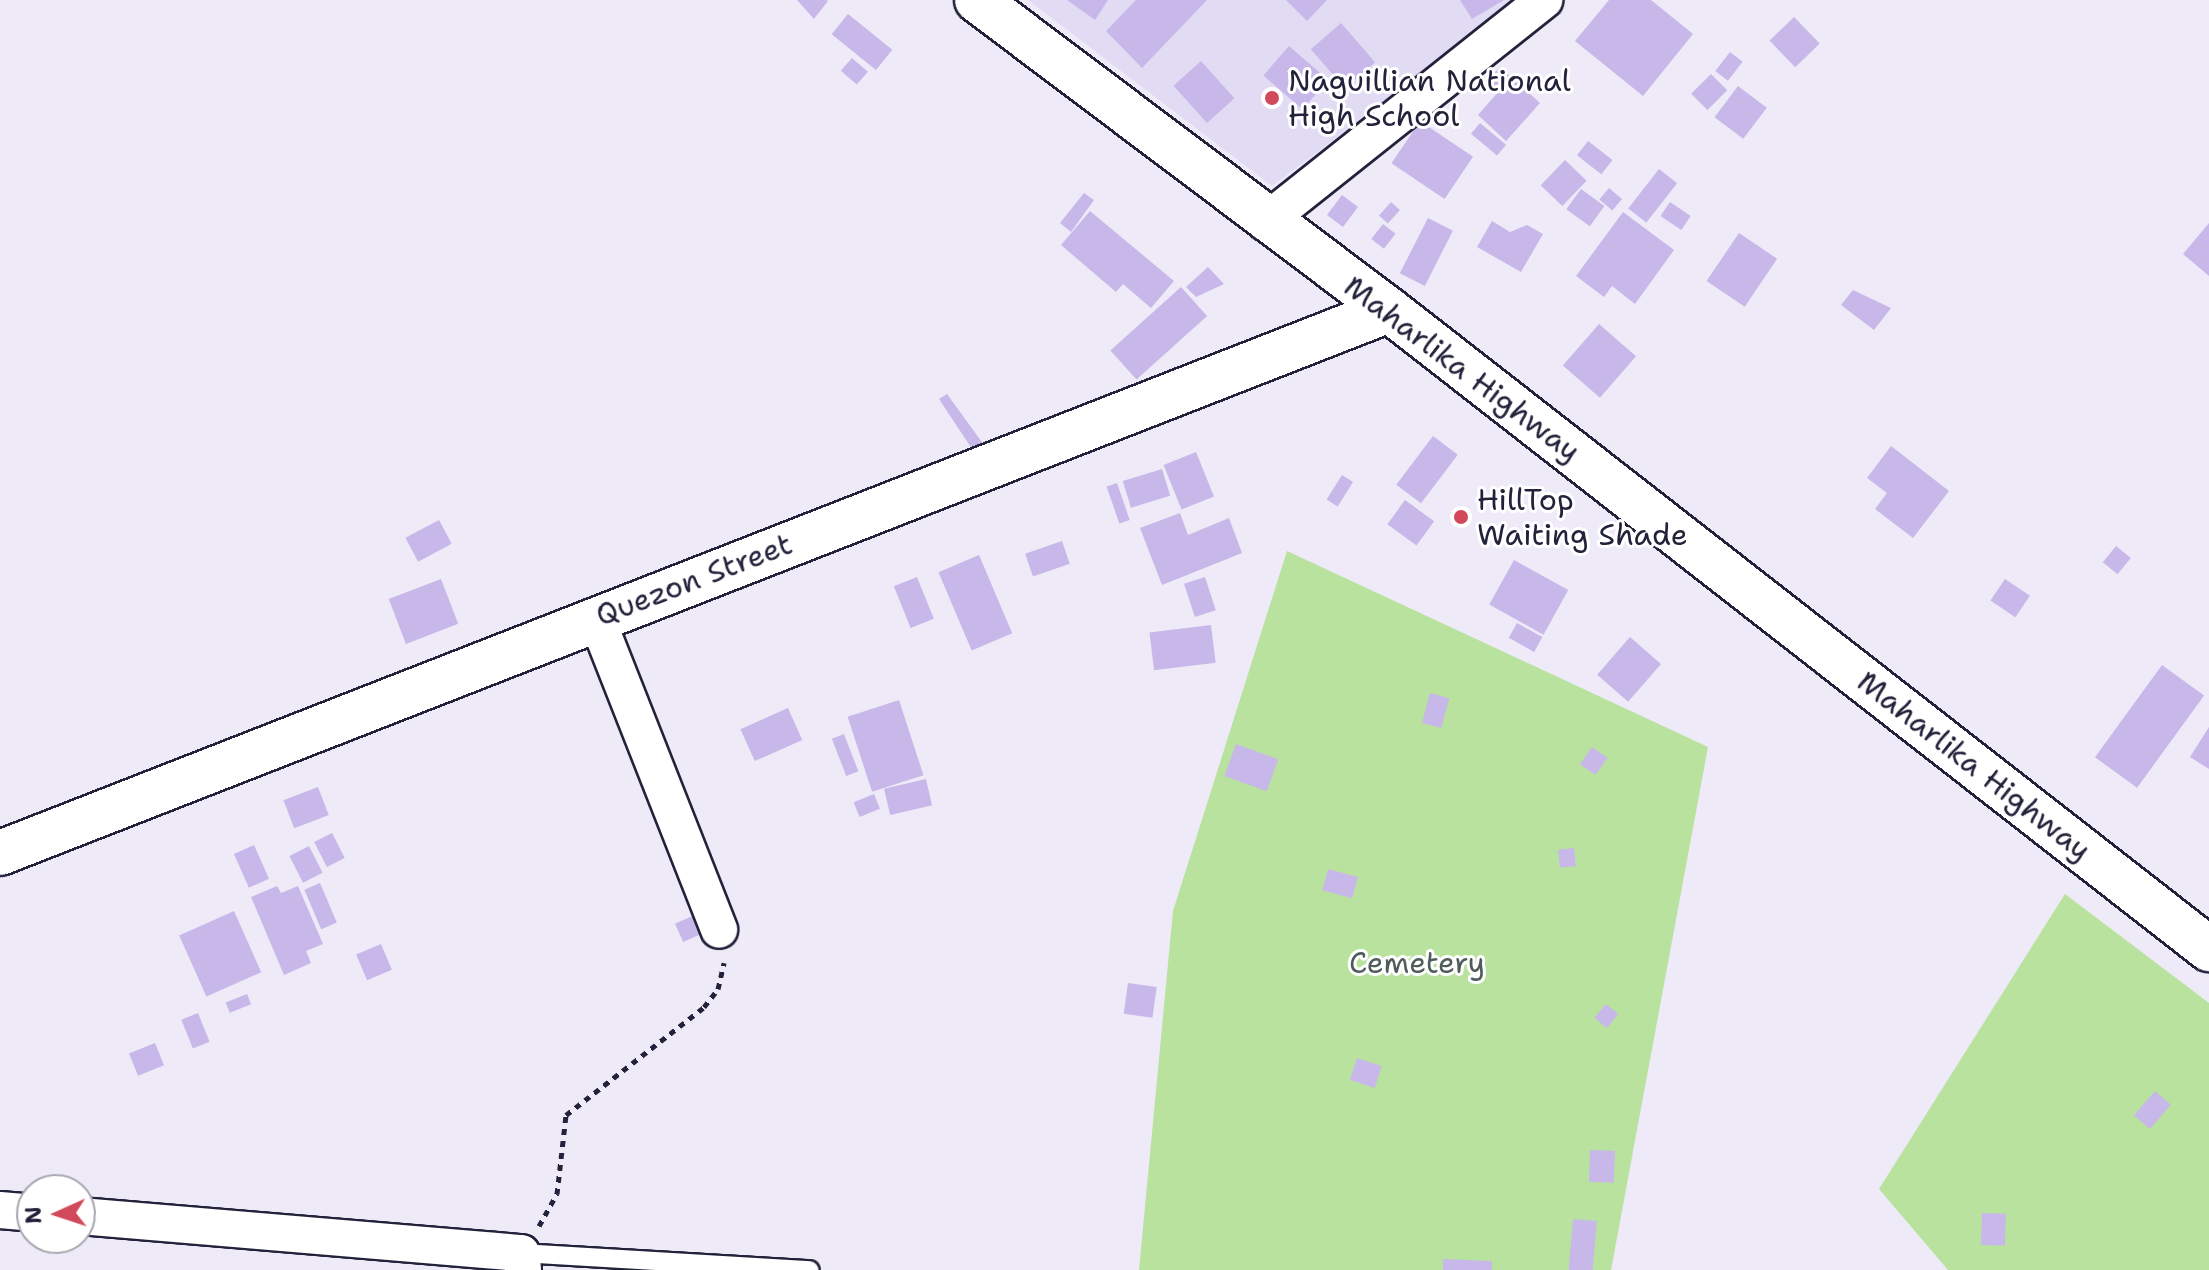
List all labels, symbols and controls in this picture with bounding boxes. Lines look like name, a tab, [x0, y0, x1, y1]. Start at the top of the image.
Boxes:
place label: Naguillian National High School	[1288, 63, 1571, 134]
marker: Naguillian National High School	[1263, 89, 1281, 107]
street label: Maharlika Highway	[1337, 268, 1587, 470]
place label: HillTop Waiting Shade	[1477, 482, 1688, 552]
marker: HillTop Waiting Shade	[1452, 508, 1470, 526]
street label: Quezon Street	[591, 526, 797, 634]
street label: Maharlika Highway	[1850, 664, 2098, 868]
park label: Cemetery	[1349, 945, 1485, 981]
north arrow	[16, 1174, 96, 1254]
text: N	[19, 1206, 48, 1225]

